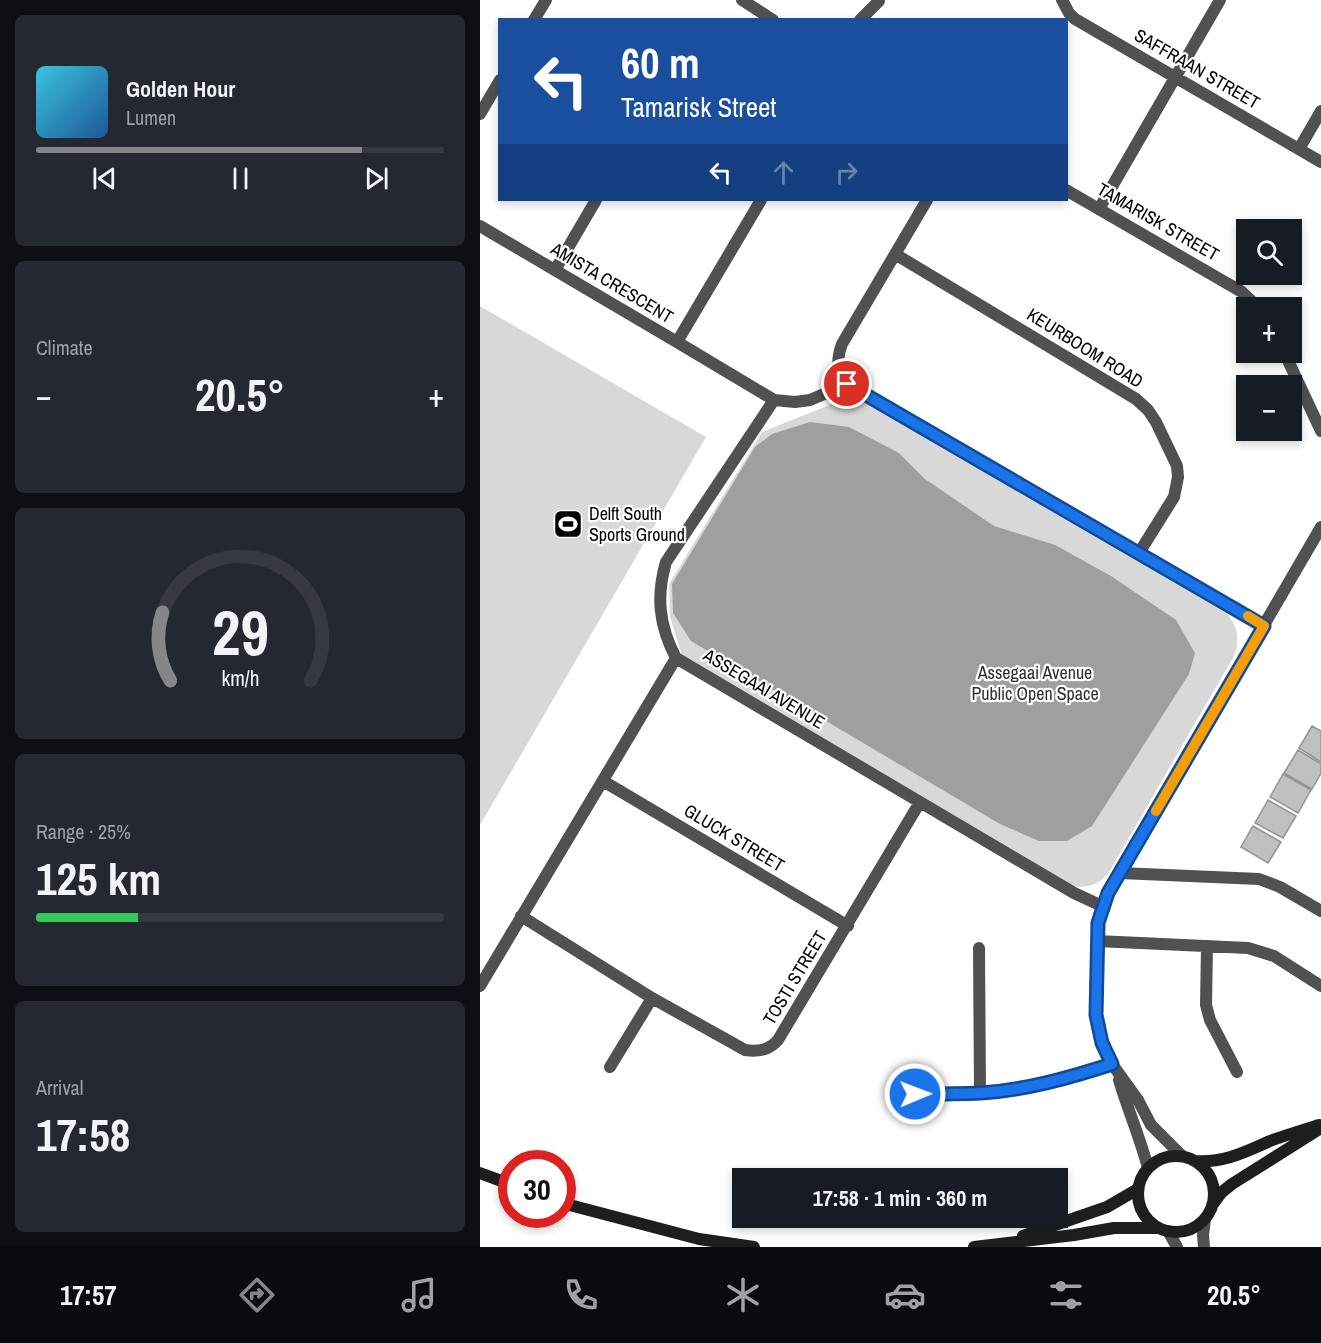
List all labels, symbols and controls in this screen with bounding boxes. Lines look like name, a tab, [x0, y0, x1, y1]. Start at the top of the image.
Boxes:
street label: SAFFRAAN STREET	[1130, 22, 1265, 115]
text: 60 m	[621, 35, 700, 91]
icon: left	[522, 42, 600, 120]
text: Golden Hour	[126, 74, 235, 104]
text: Tamarisk Street	[621, 89, 776, 125]
text: Lumen	[126, 104, 176, 131]
icon: left	[704, 156, 737, 189]
icon: ahead	[767, 156, 800, 189]
icon: right	[830, 156, 863, 189]
icon: previous	[88, 162, 121, 195]
icon: pause	[224, 162, 257, 195]
icon: next	[360, 162, 393, 195]
street label: TAMARISK STREET	[1093, 177, 1224, 267]
map controls	[1236, 219, 1302, 441]
button: search	[1236, 219, 1302, 285]
street label: AMISTA CRESCENT	[546, 236, 678, 329]
button: +	[1236, 297, 1302, 363]
street label: KEURBOOM ROAD	[1022, 302, 1148, 393]
text: Climate	[36, 334, 93, 361]
pin	[821, 358, 872, 409]
text: 20.5°	[195, 364, 285, 425]
icon: arrive	[830, 367, 863, 400]
text: −	[36, 373, 52, 417]
text: +	[428, 373, 444, 417]
button: −	[1236, 375, 1302, 441]
place label: Delft South Sports Ground	[589, 501, 685, 547]
sports icon: Delft South Sports Ground	[552, 508, 584, 540]
text: 29	[212, 590, 268, 674]
street label: ASSEGAAI AVENUE	[698, 642, 830, 735]
park label: Assegaai Avenue Public Open Space	[971, 660, 1099, 706]
text: km/h	[221, 664, 259, 693]
street label: GLUCK STREET	[679, 798, 789, 877]
text: Range · 25%	[36, 818, 131, 845]
text: 125 km	[36, 848, 161, 909]
street label: TOSTI STREET	[757, 926, 832, 1029]
position arrow	[883, 1062, 947, 1126]
text: Arrival	[36, 1074, 83, 1101]
text: 17:58	[36, 1104, 130, 1165]
speed limit sign: 30	[498, 1150, 576, 1228]
text: 17:58 · 1 min · 360 m	[813, 1183, 987, 1213]
icon: directions	[236, 1274, 278, 1316]
icon: music	[398, 1274, 440, 1316]
icon: phone	[560, 1274, 602, 1316]
icon: climate	[722, 1274, 764, 1316]
icon: car	[884, 1274, 926, 1316]
icon: filters	[1045, 1274, 1087, 1316]
text: 17:57	[60, 1277, 117, 1313]
text: 20.5°	[1207, 1277, 1261, 1313]

